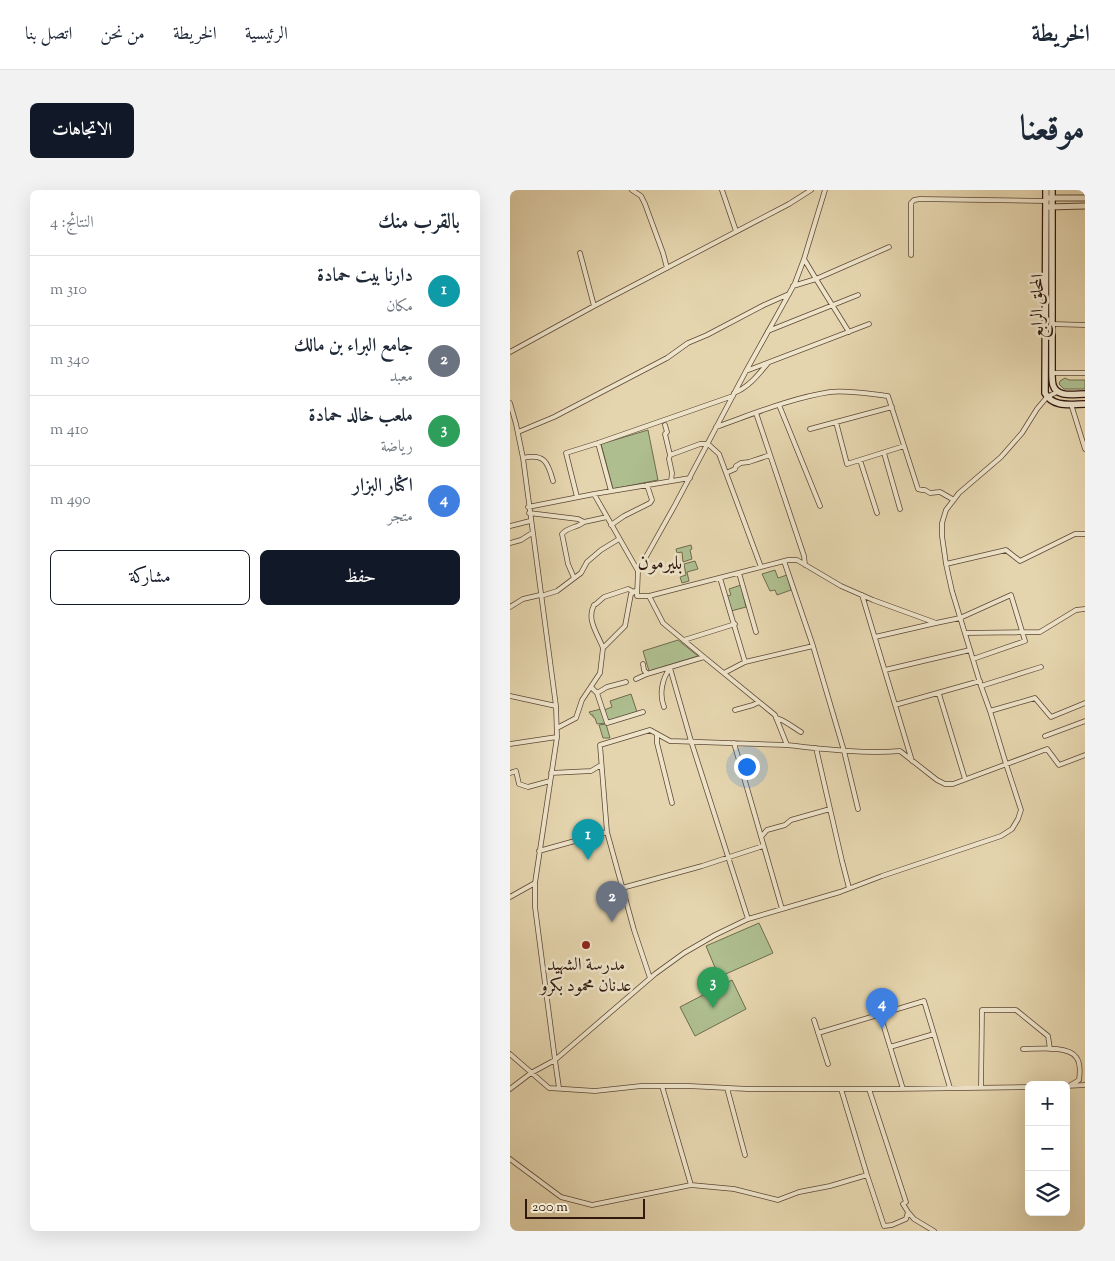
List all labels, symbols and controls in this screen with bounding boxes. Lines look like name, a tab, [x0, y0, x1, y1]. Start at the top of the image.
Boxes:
text: الخريطة	[1032, 18, 1090, 52]
text: اتصل بنا	[25, 22, 72, 48]
text: من نحن	[100, 22, 145, 48]
text: الخريطة	[173, 22, 217, 48]
text: الرئيسية	[245, 22, 288, 48]
button: الاتجاهات	[30, 103, 134, 158]
text: موقعنا	[1020, 105, 1085, 156]
text: بالقرب منك	[378, 208, 460, 238]
text: النتائج: 4	[50, 212, 94, 235]
text: دارنا بيت حمادة	[317, 263, 413, 290]
street label: المحلق الرابع	[1026, 274, 1053, 338]
text: 310 m	[50, 279, 87, 302]
text: 1	[441, 279, 447, 302]
text: مكان	[386, 296, 413, 319]
text: جامع البراء بن مالك	[294, 333, 413, 360]
text: 340 m	[50, 349, 90, 372]
text: 2	[440, 349, 448, 372]
text: معبد	[389, 366, 413, 389]
text: ملعب خالد حمادة	[308, 403, 413, 430]
text: 410 m	[50, 419, 88, 442]
text: 3	[441, 419, 447, 442]
text: رياضة	[381, 436, 413, 459]
text: اكثار البزار	[353, 473, 413, 500]
text: 490 m	[50, 489, 91, 512]
text: 4	[440, 489, 448, 512]
text: متجر	[388, 506, 413, 529]
button: مشاركة	[50, 550, 250, 605]
button: حفظ	[260, 550, 460, 605]
district label: بليرمون	[638, 550, 682, 579]
your location	[734, 754, 760, 780]
pin: 1	[572, 819, 604, 860]
pin: 2	[596, 881, 628, 922]
marker: مدرسة الشهيد عدنان محمود بكرو	[580, 939, 592, 951]
place label: مدرسة الشهيد عدنان محمود بكرو	[539, 953, 631, 1000]
pin: 3	[697, 967, 729, 1008]
pin: 4	[866, 988, 898, 1029]
map controls	[1025, 1081, 1070, 1216]
button: +	[1025, 1081, 1070, 1126]
button: −	[1025, 1126, 1070, 1171]
button: layers	[1025, 1171, 1070, 1216]
scale bar	[525, 1196, 645, 1219]
text: 200 m	[532, 1198, 568, 1218]

